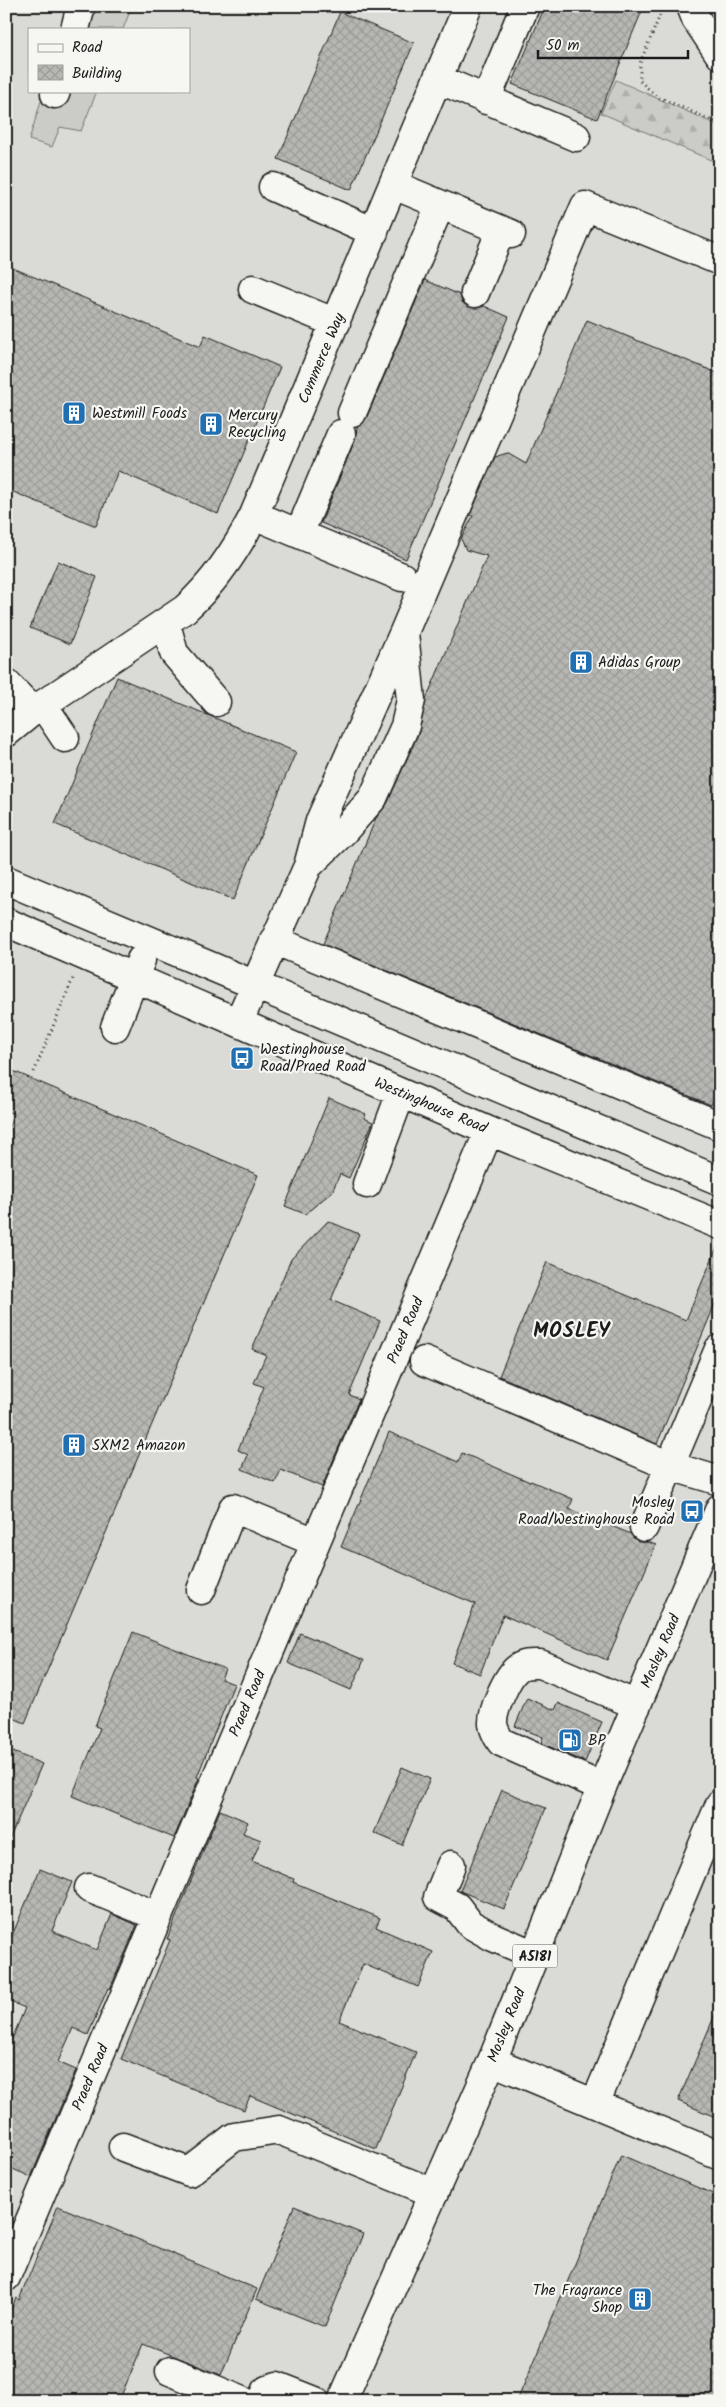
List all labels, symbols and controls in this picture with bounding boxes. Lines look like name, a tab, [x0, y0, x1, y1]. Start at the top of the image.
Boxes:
legend	[28, 28, 190, 92]
scale bar	[538, 28, 688, 60]
text: 50 m	[546, 34, 580, 58]
text: Road	[72, 36, 103, 60]
text: Building	[72, 62, 122, 86]
street label: Commerce Way	[292, 308, 352, 408]
building icon: Westmill Foods	[61, 400, 87, 426]
place label: Westmill Foods	[92, 402, 187, 426]
place label: Mercury Recycling	[228, 404, 286, 445]
building icon: Mercury Recycling	[198, 411, 224, 437]
building icon: Adidas Group	[568, 649, 594, 675]
place label: Adidas Group	[598, 651, 680, 675]
place label: Westinghouse Road/Praed Road	[260, 1038, 366, 1079]
bus stop icon: Westinghouse Road/Praed Road	[229, 1045, 255, 1071]
street label: Westinghouse Road	[370, 1071, 491, 1141]
street label: Praed Road	[381, 1293, 431, 1368]
district label: MOSLEY	[533, 1316, 612, 1348]
building icon: SXM2 Amazon	[61, 1432, 87, 1458]
place label: SXM2 Amazon	[92, 1434, 185, 1458]
place label: Mosley Road/Westinghouse Road	[518, 1491, 675, 1532]
bus stop icon: Mosley Road/Westinghouse Road	[679, 1498, 705, 1524]
street label: Mosley Road	[635, 1610, 688, 1692]
street label: Praed Road	[223, 1666, 273, 1741]
fuel station icon: BP	[557, 1727, 583, 1753]
place label: BP	[588, 1729, 607, 1753]
road number: A5181	[512, 1944, 558, 1968]
street label: Mosley Road	[481, 1984, 533, 2066]
street label: Praed Road	[66, 2040, 116, 2115]
place label: The Fragrance Shop	[533, 2279, 622, 2320]
building icon: The Fragrance Shop	[627, 2286, 653, 2312]

